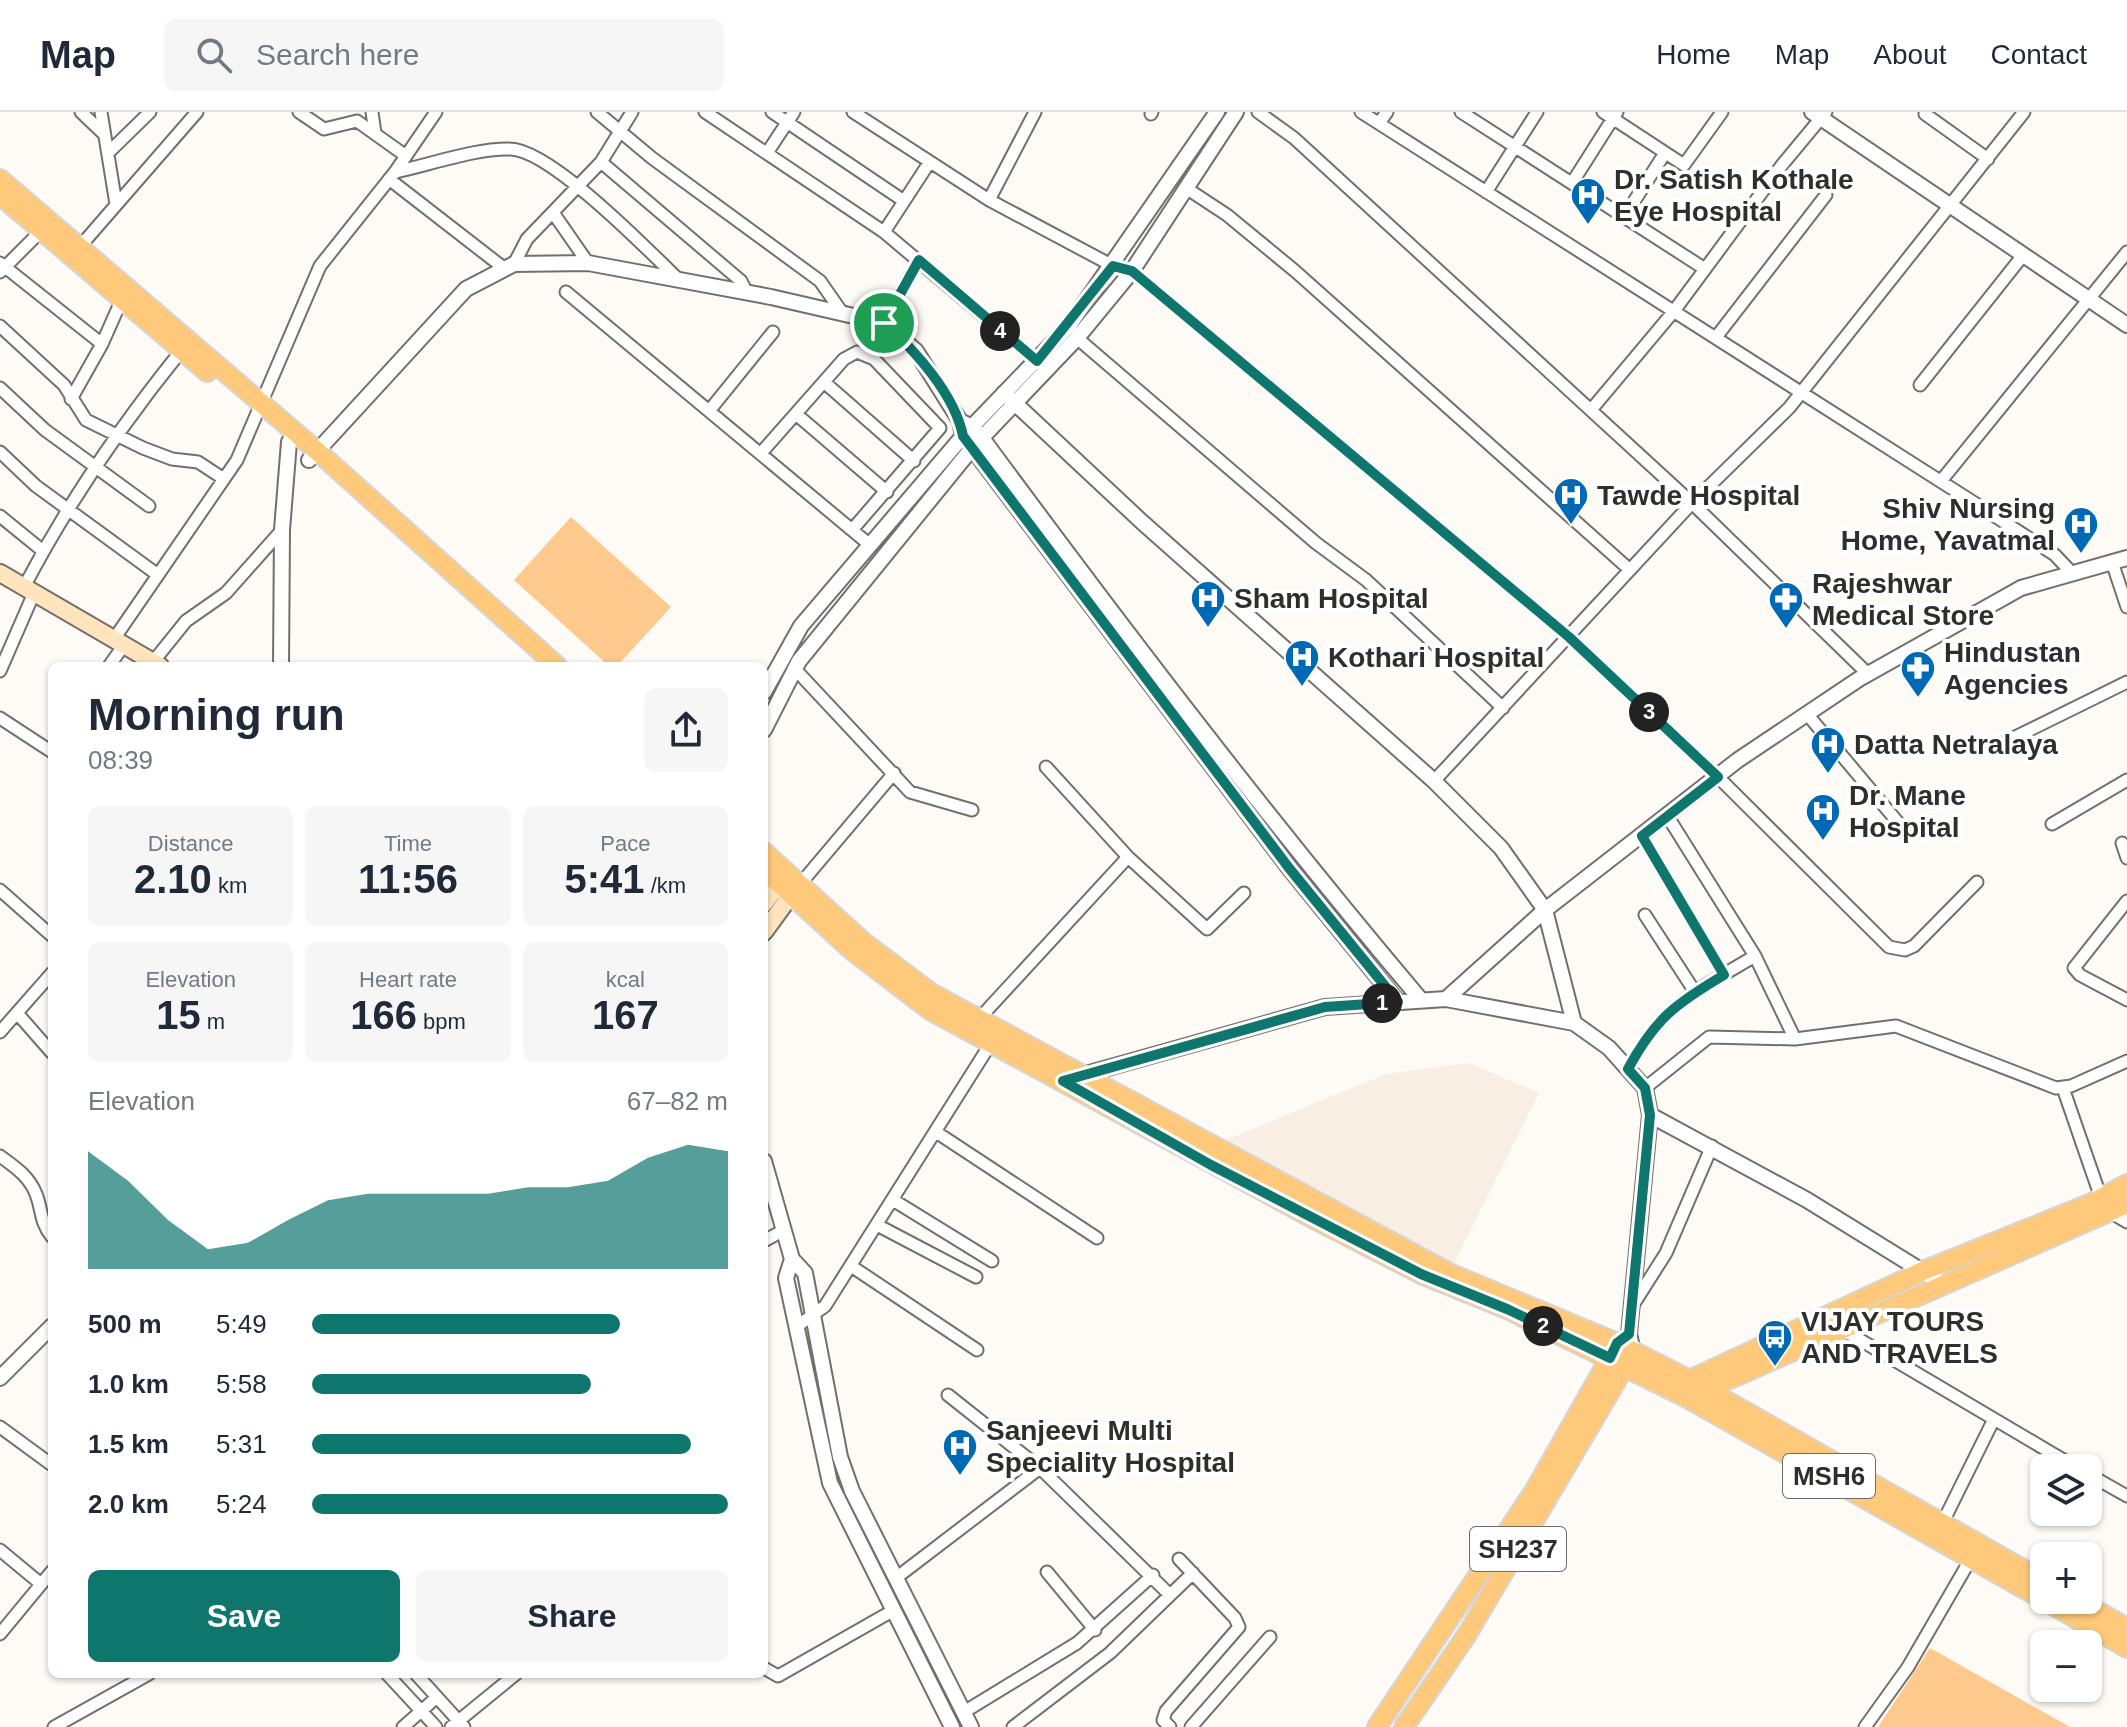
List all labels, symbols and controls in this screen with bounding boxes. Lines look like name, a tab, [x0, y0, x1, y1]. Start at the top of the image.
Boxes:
search box	[164, 19, 724, 91]
icon: search	[192, 33, 236, 77]
text: Map	[40, 34, 116, 76]
text: Search here	[256, 38, 419, 71]
text: Home	[1656, 39, 1731, 70]
text: Map	[1775, 39, 1829, 70]
text: About	[1873, 39, 1947, 70]
text: Contact	[1991, 39, 2087, 70]
place label: Dr. Satish Kothale Eye Hospital	[1614, 164, 1854, 227]
hospital icon: Dr. Satish Kothale Eye Hospital	[1569, 176, 1607, 226]
pin	[850, 289, 918, 357]
icon: arrive	[862, 301, 906, 345]
pin: 4	[980, 311, 1020, 351]
text: 4	[994, 318, 1006, 343]
hospital icon: Tawde Hospital	[1552, 476, 1590, 526]
place label: Tawde Hospital	[1597, 480, 1800, 511]
place label: Shiv Nursing Home, Yavatmal	[1841, 493, 2055, 556]
hospital icon: Shiv Nursing Home, Yavatmal	[2062, 505, 2100, 555]
place label: Rajeshwar Medical Store	[1812, 568, 1994, 631]
hospital icon: Sham Hospital	[1189, 579, 1227, 629]
pharmacy icon: Rajeshwar Medical Store	[1767, 580, 1805, 630]
place label: Sham Hospital	[1234, 583, 1428, 614]
place label: Hindustan Agencies	[1944, 637, 2081, 700]
hospital icon: Kothari Hospital	[1283, 638, 1321, 688]
place label: Kothari Hospital	[1328, 642, 1544, 673]
pharmacy icon: Hindustan Agencies	[1899, 649, 1937, 699]
button: share	[644, 688, 728, 772]
text: Morning run	[88, 690, 345, 739]
pin: 3	[1629, 692, 1669, 732]
text: 3	[1643, 699, 1655, 724]
hospital icon: Datta Netralaya	[1809, 725, 1847, 775]
place label: Datta Netralaya	[1854, 729, 2058, 760]
text: 08:39	[88, 745, 153, 775]
place label: Dr. Mane Hospital	[1849, 780, 1966, 843]
hospital icon: Dr. Mane Hospital	[1804, 792, 1842, 842]
text: Distance	[148, 831, 233, 856]
text: Time	[384, 831, 432, 856]
text: Pace	[600, 831, 650, 856]
text: 2.10	[134, 857, 212, 901]
text: 11:56	[358, 857, 458, 901]
text: 5:41	[565, 857, 645, 901]
text: km	[212, 873, 247, 898]
text: /km	[645, 873, 686, 898]
text: Elevation	[145, 967, 236, 992]
text: Heart rate	[359, 967, 457, 992]
text: kcal	[606, 967, 645, 992]
pin: 1	[1362, 983, 1402, 1023]
text: 1	[1376, 990, 1388, 1015]
text: 15	[156, 993, 201, 1037]
text: 166	[350, 993, 417, 1037]
text: 167	[592, 993, 659, 1037]
text: m	[201, 1009, 225, 1034]
text: bpm	[417, 1009, 466, 1034]
text: Elevation	[88, 1086, 195, 1116]
text: 67–82 m	[627, 1086, 728, 1116]
pin: 2	[1523, 1306, 1563, 1346]
place label: VIJAY TOURS AND TRAVELS	[1801, 1306, 1998, 1369]
text: 500 m	[88, 1309, 162, 1339]
text: 5:49	[216, 1309, 267, 1339]
text: 2	[1537, 1313, 1549, 1338]
bus stop icon: VIJAY TOURS AND TRAVELS	[1756, 1318, 1794, 1368]
text: 1.0 km	[88, 1369, 169, 1399]
text: 5:58	[216, 1369, 267, 1399]
place label: Sanjeevi Multi Speciality Hospital	[986, 1415, 1235, 1478]
hospital icon: Sanjeevi Multi Speciality Hospital	[941, 1427, 979, 1477]
text: 1.5 km	[88, 1429, 169, 1459]
text: 5:31	[216, 1429, 267, 1459]
road number: MSH6	[1783, 1454, 1875, 1498]
map controls	[2030, 1454, 2102, 1702]
button: layers	[2030, 1454, 2102, 1526]
text: 2.0 km	[88, 1489, 169, 1519]
text: 5:24	[216, 1489, 267, 1519]
road number: SH237	[1470, 1527, 1566, 1571]
button: +	[2030, 1542, 2102, 1614]
button: Save	[88, 1570, 400, 1662]
button: Share	[416, 1570, 728, 1662]
button: −	[2030, 1630, 2102, 1702]

